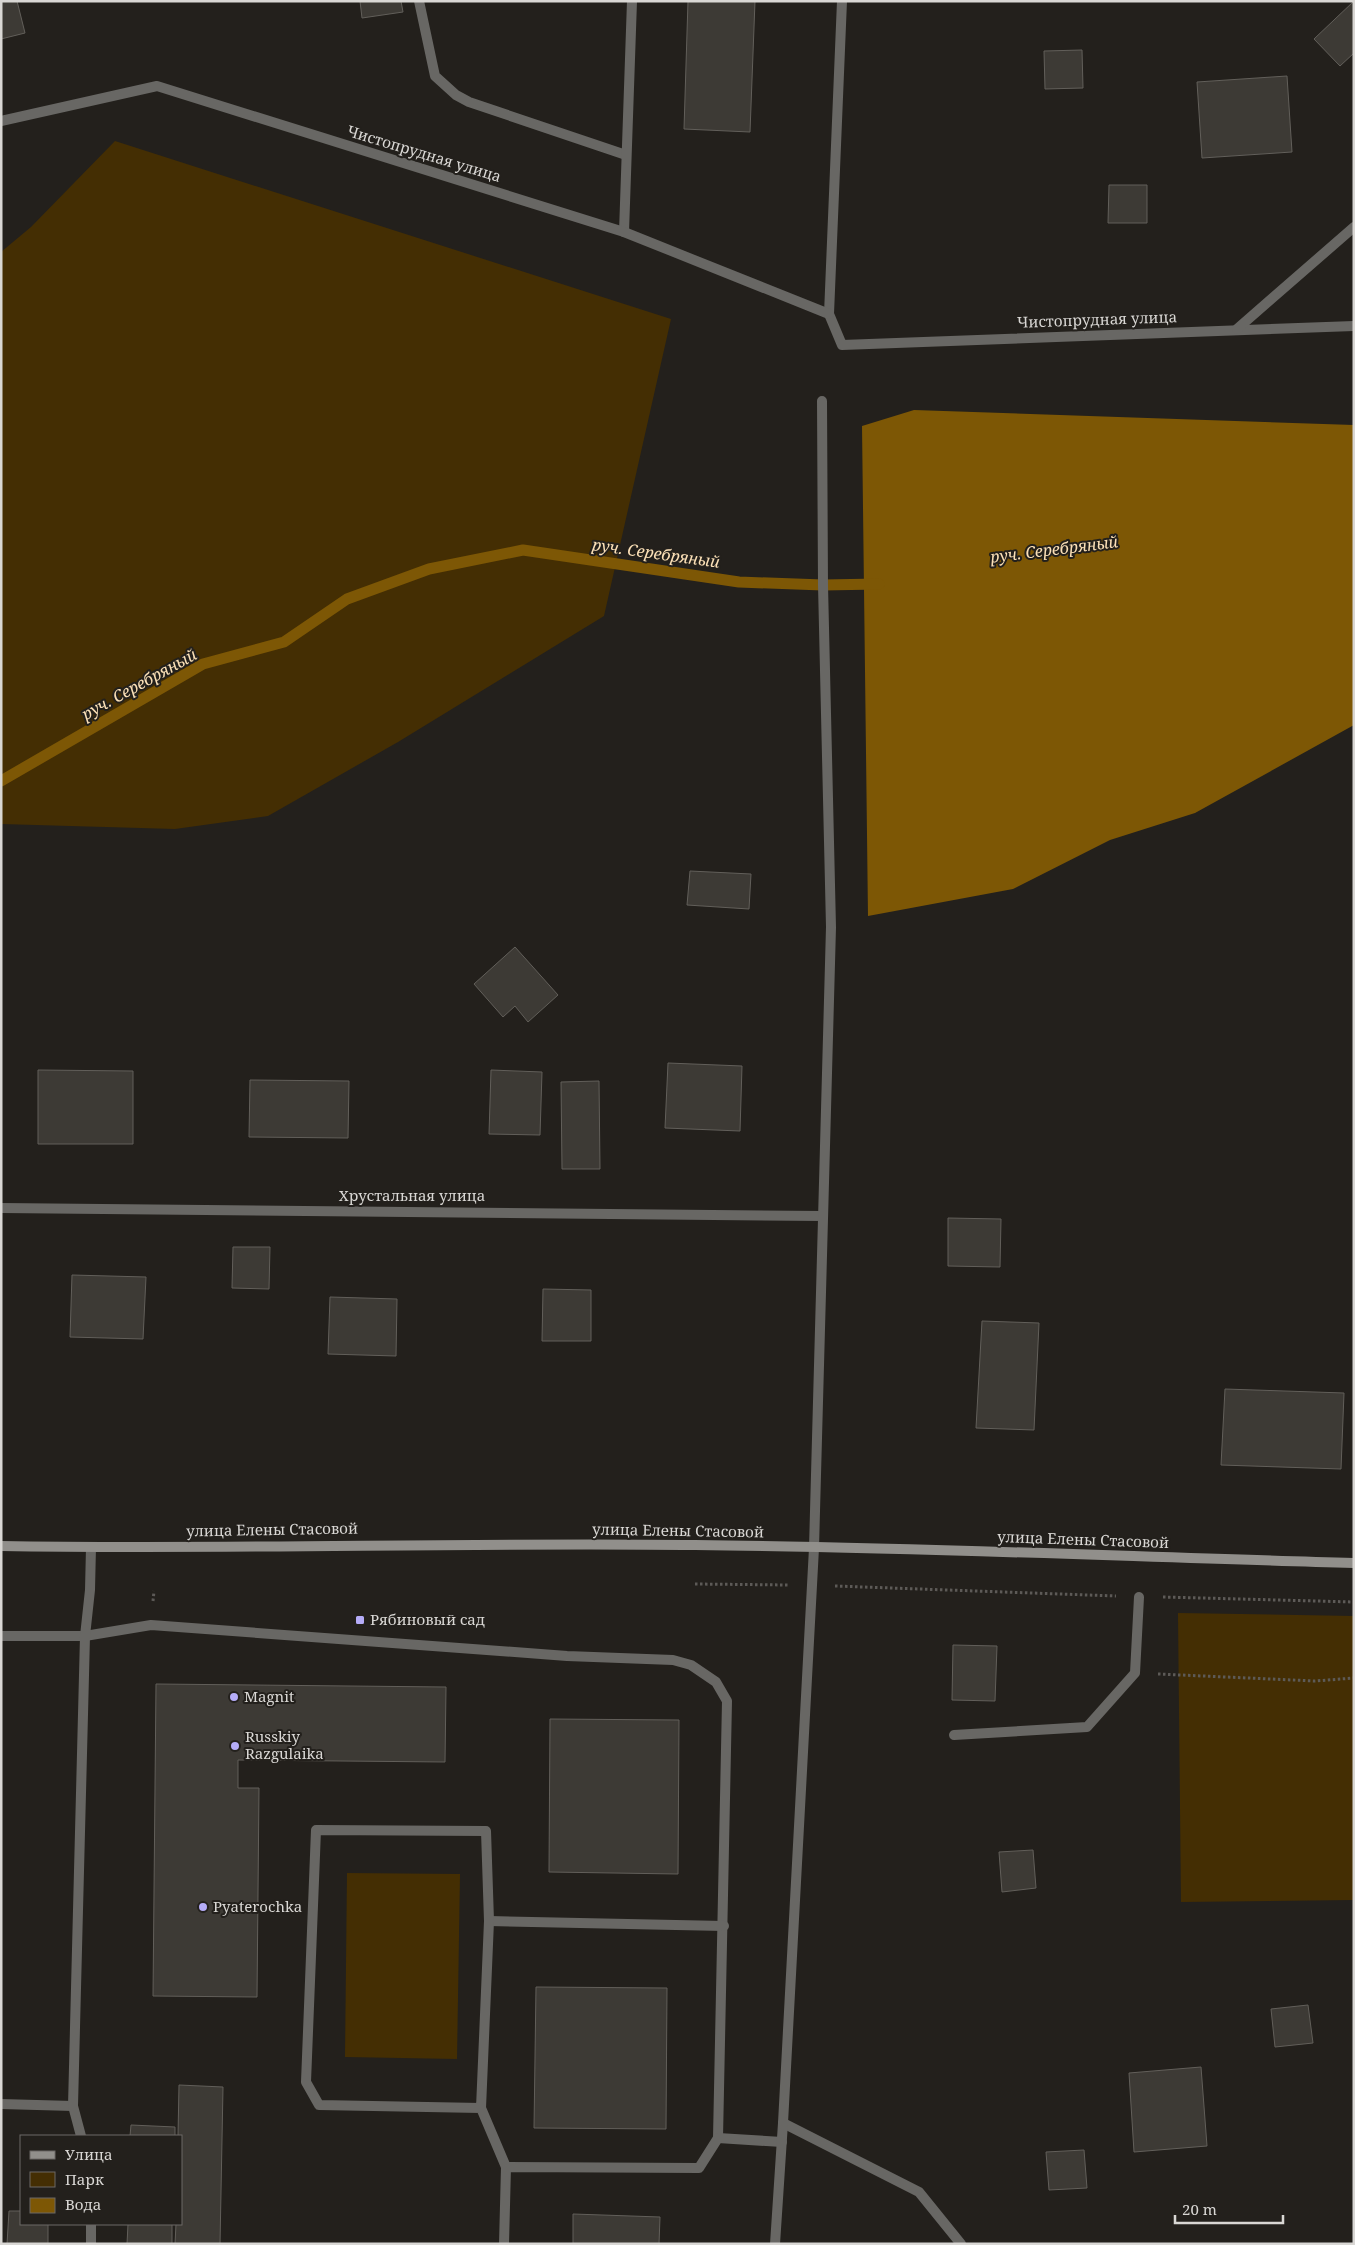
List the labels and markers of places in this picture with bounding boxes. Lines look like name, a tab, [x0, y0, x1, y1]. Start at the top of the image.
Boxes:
place label: Рябиновый сад	[370, 1609, 485, 1629]
marker: Рябиновый сад	[354, 1614, 366, 1626]
place label: Magnit	[244, 1686, 294, 1706]
marker: Magnit	[228, 1691, 240, 1703]
place label: Russkiy Razgulaika	[245, 1726, 324, 1763]
marker: Russkiy Razgulaika	[229, 1740, 241, 1752]
place label: Pyaterochka	[213, 1896, 302, 1916]
marker: Pyaterochka	[197, 1901, 209, 1913]

